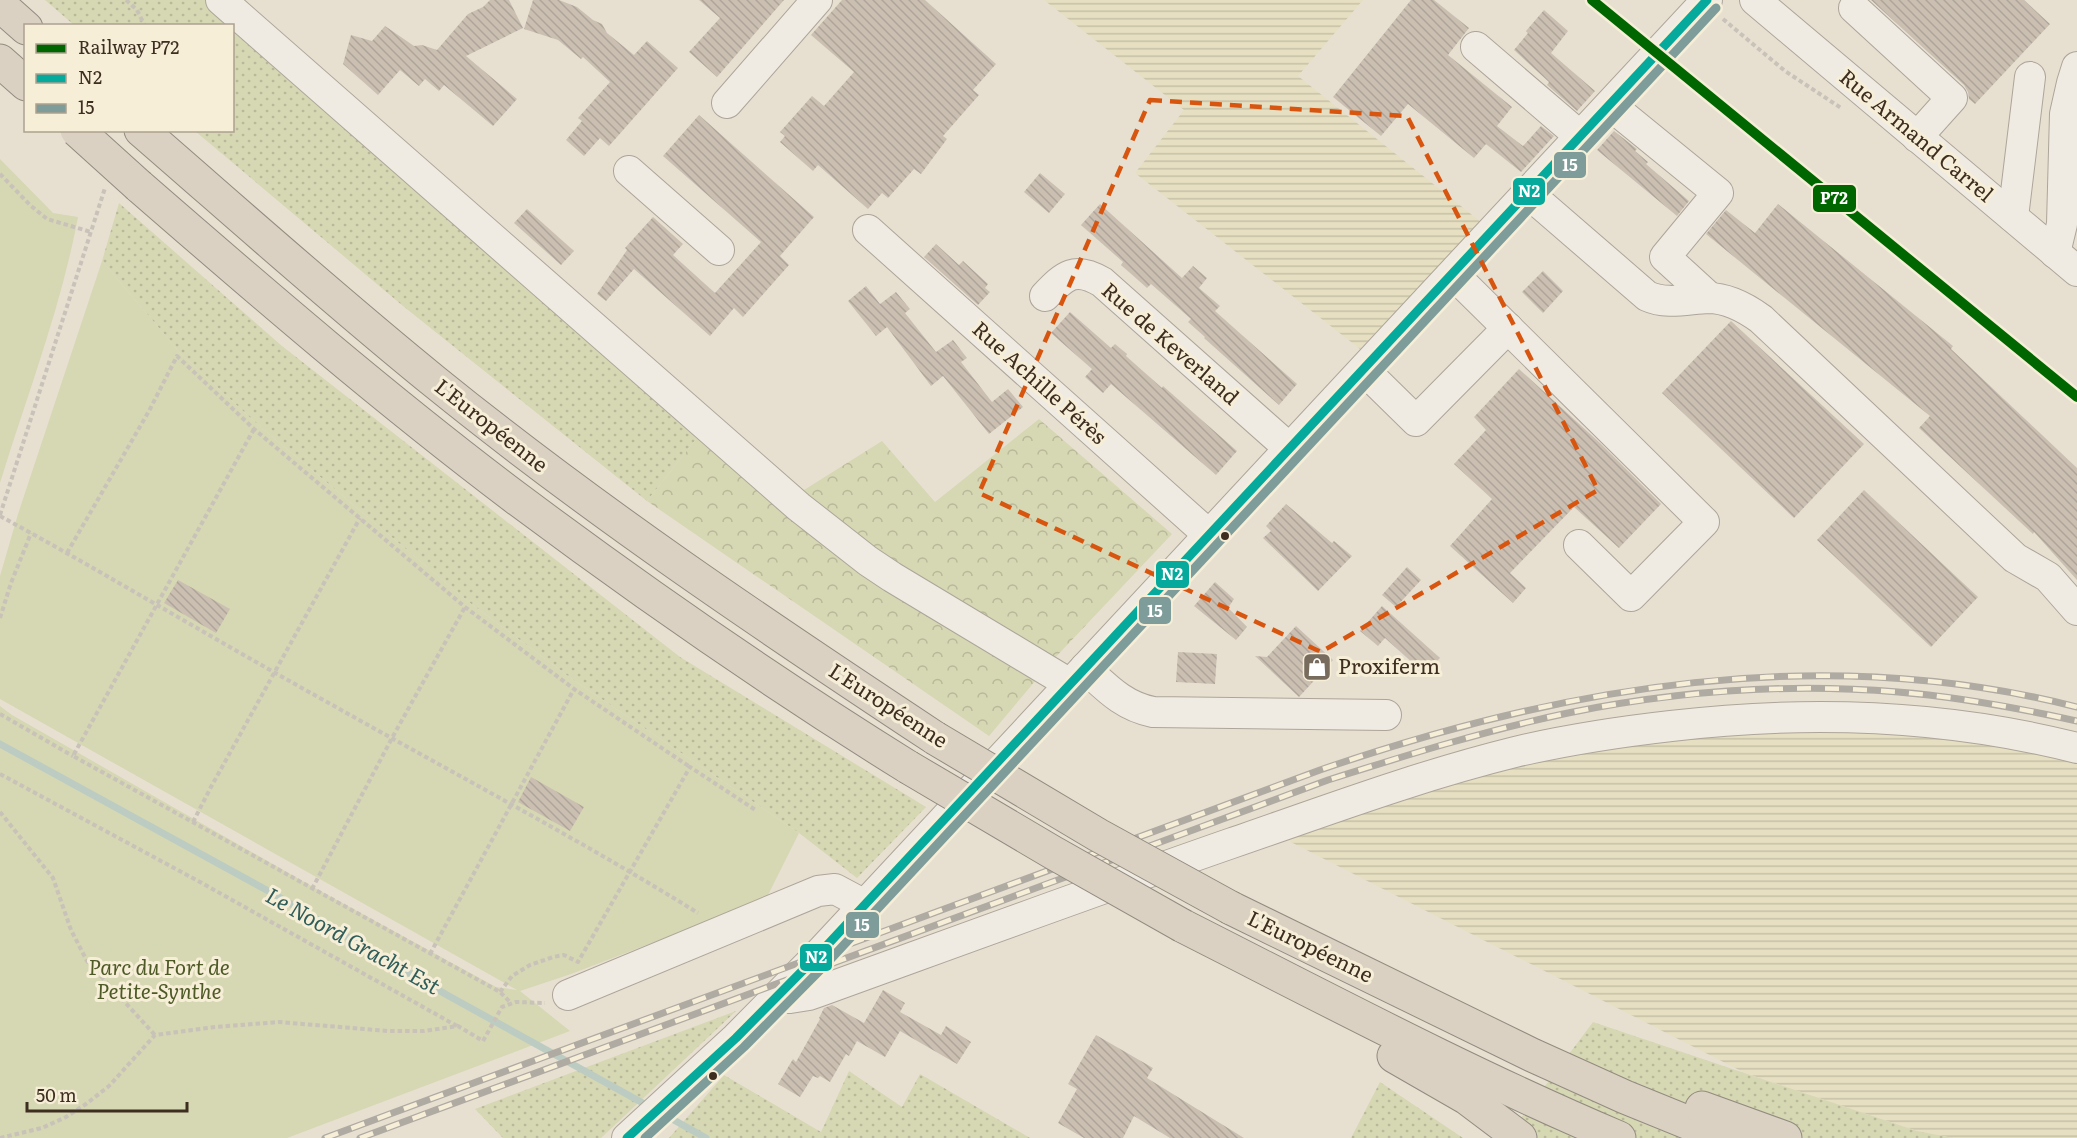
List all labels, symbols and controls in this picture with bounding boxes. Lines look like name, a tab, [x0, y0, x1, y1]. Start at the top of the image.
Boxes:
legend	[24, 24, 234, 132]
text: Railway P72	[78, 33, 179, 60]
street label: Rue Armand Carrel	[1834, 60, 2001, 208]
text: N2	[78, 63, 102, 90]
text: 15	[78, 93, 94, 120]
line badge: 15	[1553, 151, 1587, 179]
text: 15	[1562, 152, 1578, 176]
line badge: N2	[1512, 177, 1546, 206]
text: N2	[1518, 178, 1540, 202]
line badge: P72	[1812, 184, 1857, 213]
text: P72	[1820, 185, 1848, 209]
street label: Rue de Keverland	[1096, 274, 1247, 411]
street label: Rue Achille Pérès	[967, 312, 1115, 450]
street label: L'Européenne	[429, 370, 556, 478]
unlabelled marker	[1219, 530, 1231, 542]
line badge: N2	[1155, 560, 1190, 589]
text: N2	[1161, 561, 1183, 585]
line badge: 15	[1138, 596, 1172, 625]
text: 15	[1147, 598, 1163, 622]
place label: Proxiferm	[1338, 649, 1440, 680]
shop icon: Proxiferm	[1301, 651, 1333, 683]
street label: L'Européenne	[824, 654, 955, 754]
water label: Le Noord Gracht Est	[260, 878, 447, 1002]
street label: L'Européenne	[1243, 901, 1379, 989]
line badge: 15	[845, 911, 880, 939]
text: 15	[854, 912, 870, 936]
line badge: N2	[799, 943, 833, 972]
text: N2	[805, 944, 827, 968]
park label: Parc du Fort de Petite-Synthe	[88, 950, 230, 1005]
unlabelled marker	[707, 1070, 719, 1082]
scale bar	[27, 1075, 188, 1113]
text: 50 m	[36, 1081, 77, 1108]

